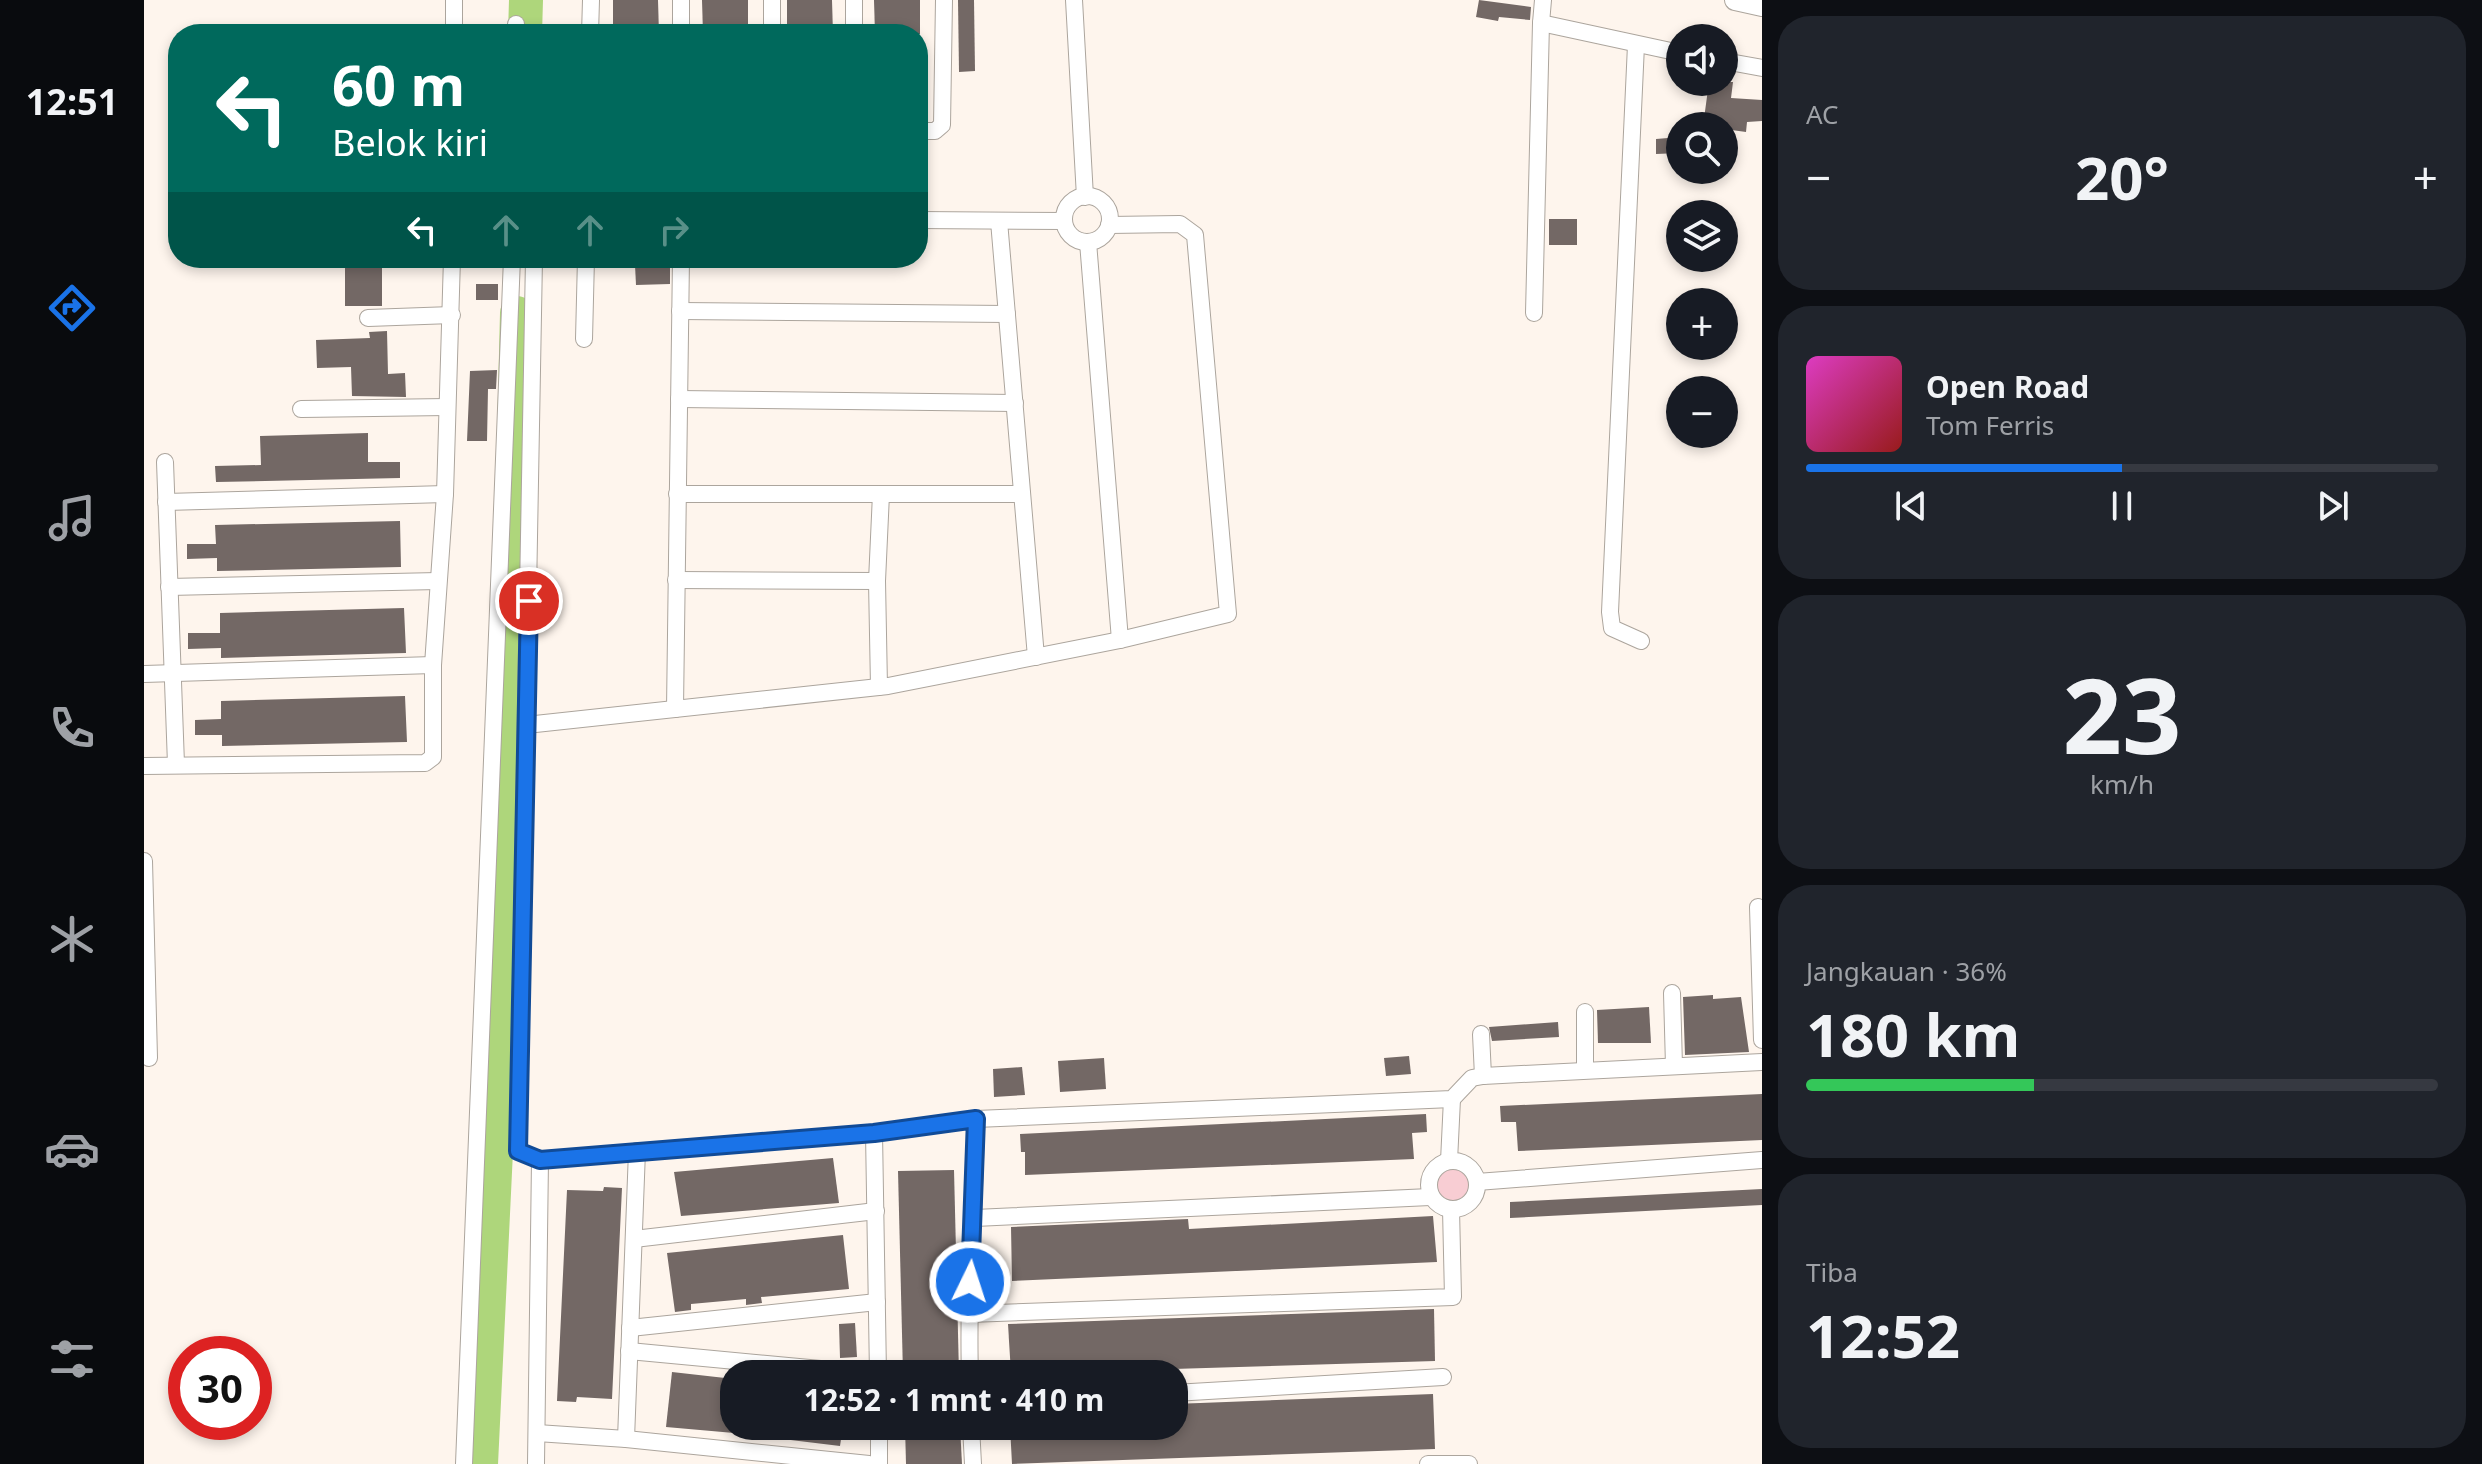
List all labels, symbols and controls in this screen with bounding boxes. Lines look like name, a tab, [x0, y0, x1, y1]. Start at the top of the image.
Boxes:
map controls	[1666, 24, 1738, 448]
button: sound	[1666, 24, 1738, 96]
text: 60 m	[332, 46, 465, 122]
icon: left	[200, 56, 304, 160]
text: 12:51	[26, 77, 118, 126]
text: AC	[1806, 96, 1839, 132]
button: search	[1666, 112, 1738, 184]
text: Belok kiri	[332, 118, 488, 167]
text: 20°	[2075, 136, 2169, 218]
text: −	[1806, 147, 1831, 207]
text: +	[2413, 147, 2438, 207]
button: layers	[1666, 200, 1738, 272]
icon: left	[400, 208, 444, 252]
icon: ahead	[484, 208, 528, 252]
icon: ahead	[568, 208, 612, 252]
icon: right	[652, 208, 696, 252]
icon: directions	[44, 280, 100, 336]
button: +	[1666, 288, 1738, 360]
text: Open Road	[1926, 366, 2089, 407]
button: −	[1666, 376, 1738, 448]
text: Tom Ferris	[1926, 407, 2054, 443]
icon: previous	[1889, 484, 1933, 528]
icon: pause	[2100, 484, 2144, 528]
icon: next	[2311, 484, 2355, 528]
icon: music	[44, 490, 100, 546]
pin	[495, 567, 563, 635]
icon: arrive	[507, 579, 551, 623]
text: 23	[2063, 643, 2181, 784]
icon: phone	[44, 700, 100, 756]
text: km/h	[2090, 766, 2154, 802]
icon: climate	[44, 911, 100, 967]
text: Jangkauan · 36%	[1806, 953, 2007, 989]
text: 180 km	[1806, 993, 2020, 1075]
icon: car	[44, 1121, 100, 1177]
position arrow	[928, 1240, 1012, 1324]
text: Tiba	[1806, 1254, 1858, 1290]
text: 12:52	[1806, 1294, 1960, 1376]
icon: filters	[44, 1331, 100, 1387]
speed limit sign: 30	[168, 1336, 272, 1440]
text: 12:52 · 1 mnt · 410 m	[804, 1379, 1104, 1420]

